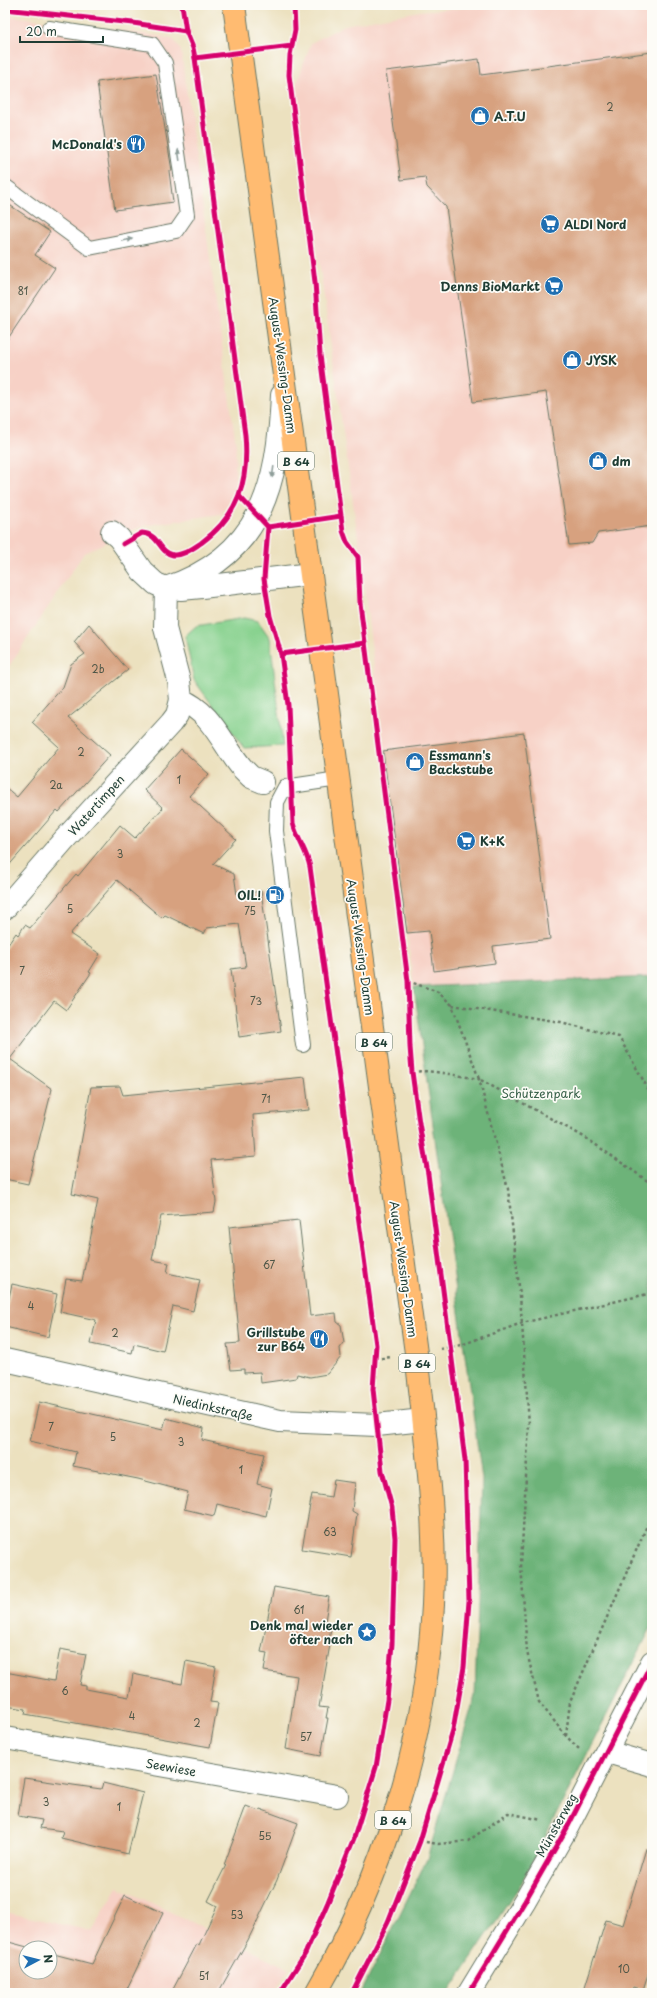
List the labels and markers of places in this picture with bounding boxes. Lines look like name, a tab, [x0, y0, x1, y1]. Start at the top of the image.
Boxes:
shop icon: A.T.U	[469, 105, 491, 127]
place label: A.T.U	[494, 107, 526, 125]
restaurant icon: McDonald's	[125, 133, 147, 155]
place label: McDonald's	[52, 135, 122, 153]
supermarket icon: ALDI Nord	[539, 213, 561, 235]
place label: ALDI Nord	[563, 215, 626, 233]
supermarket icon: Denns BioMarkt	[543, 275, 565, 297]
place label: Denns BioMarkt	[440, 277, 540, 295]
shop icon: JYSK	[561, 349, 583, 371]
place label: JYSK	[586, 351, 617, 369]
shop icon: dm	[587, 450, 609, 472]
place label: dm	[612, 452, 631, 470]
place label: Essmann's Backstube	[429, 746, 493, 778]
shop icon: Essmann's Backstube	[404, 751, 426, 773]
supermarket icon: K+K	[455, 830, 477, 852]
place label: K+K	[480, 832, 505, 850]
fuel station icon: OIL!	[264, 884, 286, 906]
place label: OIL!	[237, 886, 261, 904]
place label: Grillstube zur B64	[246, 1323, 305, 1355]
restaurant icon: Grillstube zur B64	[308, 1328, 330, 1350]
place label: Denk mal wieder öfter nach	[250, 1616, 354, 1648]
place icon: Denk mal wieder öfter nach	[356, 1621, 378, 1643]

